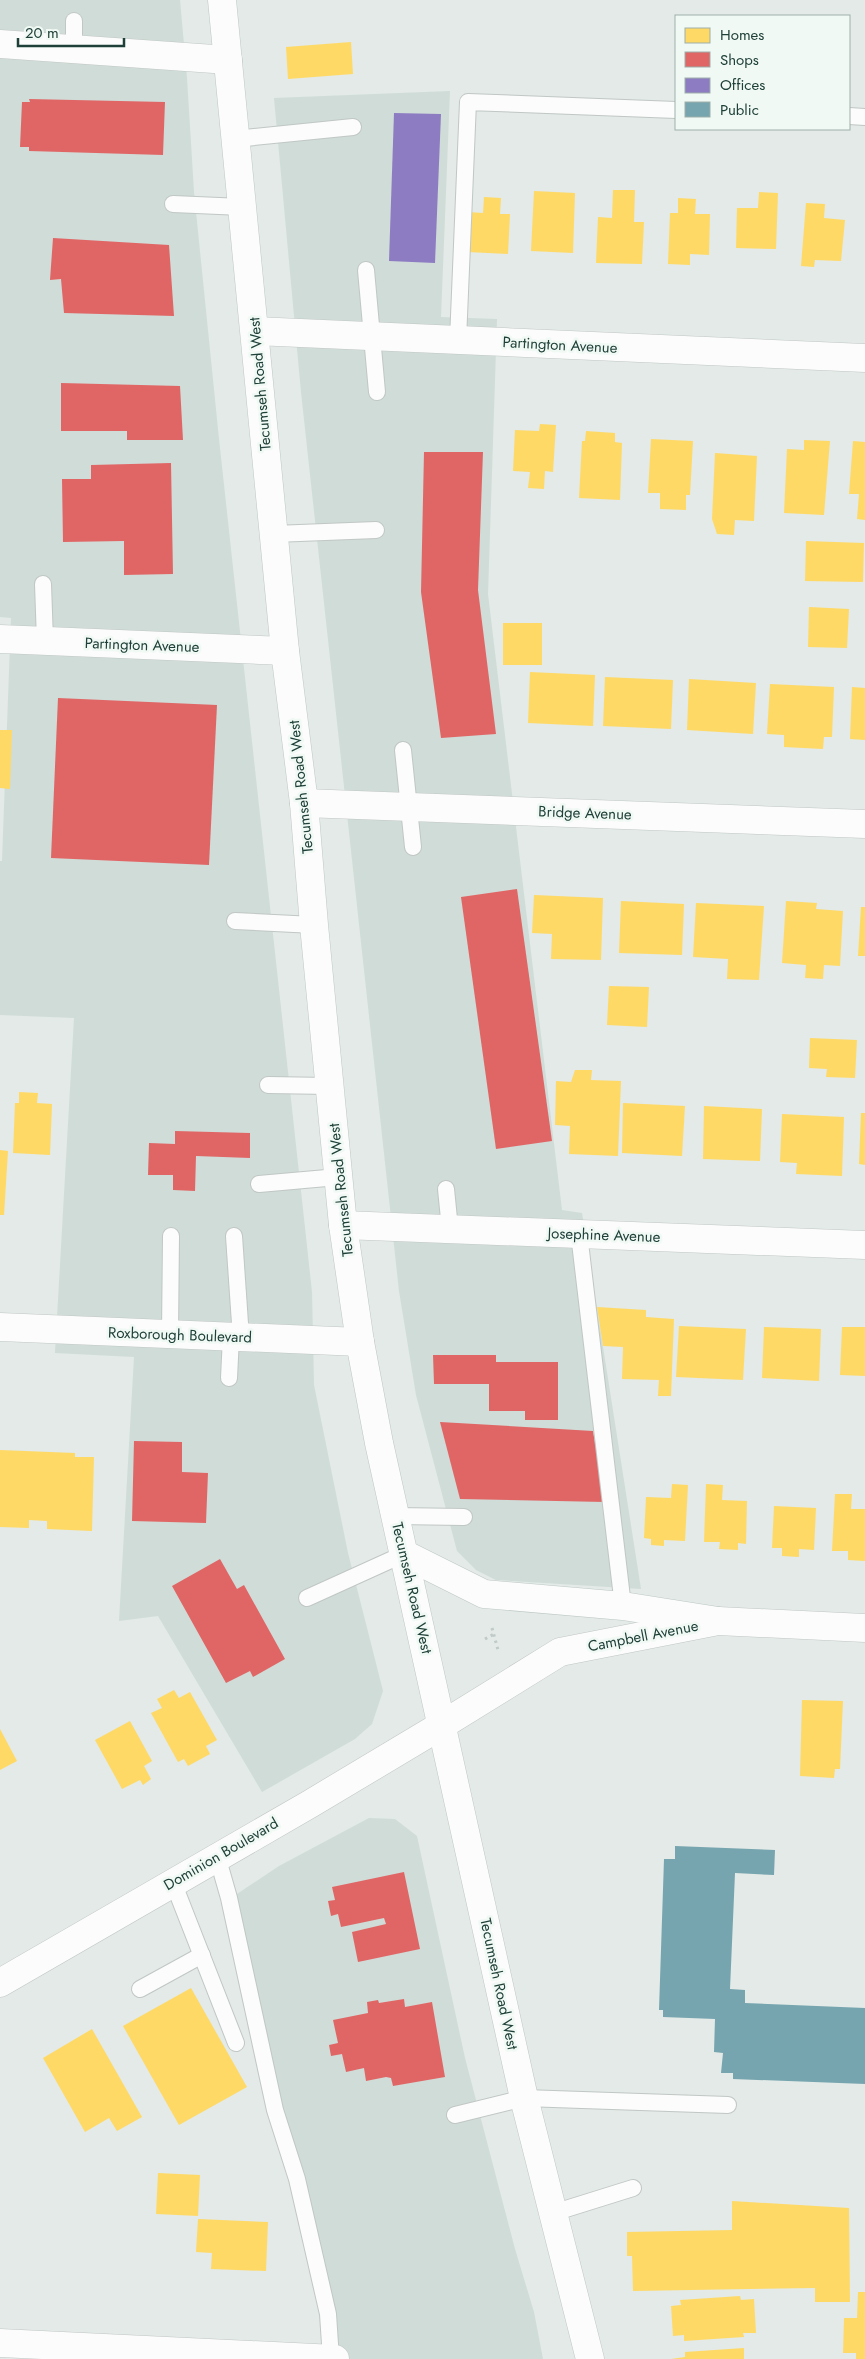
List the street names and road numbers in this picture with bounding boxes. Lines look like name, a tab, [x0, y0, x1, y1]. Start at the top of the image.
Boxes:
street label: Tecumseh Road West	[243, 316, 277, 452]
street label: Partington Avenue	[502, 331, 618, 359]
street label: Partington Avenue	[84, 632, 200, 658]
street label: Tecumseh Road West	[283, 719, 319, 855]
street label: Bridge Avenue	[538, 800, 632, 826]
street label: Tecumseh Road West	[323, 1122, 359, 1258]
street label: Josephine Avenue	[545, 1222, 661, 1248]
street label: Roxborough Boulevard	[108, 1321, 252, 1349]
street label: Tecumseh Road West	[386, 1520, 438, 1656]
street label: Campbell Avenue	[586, 1614, 700, 1657]
street label: Dominion Boulevard	[160, 1812, 282, 1896]
street label: Tecumseh Road West	[474, 1916, 524, 2052]

